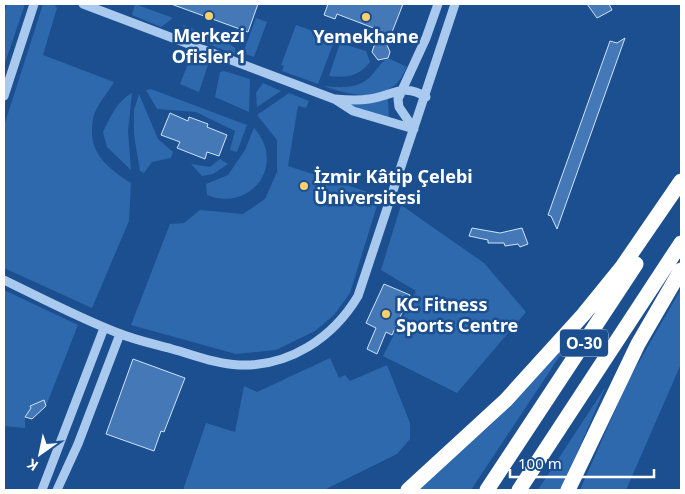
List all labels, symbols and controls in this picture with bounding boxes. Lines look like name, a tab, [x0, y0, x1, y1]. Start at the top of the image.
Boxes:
marker: Merkezi Ofisler 1	[203, 10, 215, 22]
marker: Yemekhane	[360, 11, 372, 23]
place label: Merkezi Ofisler 1	[172, 23, 246, 68]
place label: Yemekhane	[313, 24, 419, 48]
place label: İzmir Kâtip Çelebi Üniversitesi	[314, 164, 473, 209]
marker: İzmir Kâtip Çelebi Üniversitesi	[298, 180, 310, 192]
place label: KC Fitness Sports Centre	[396, 292, 518, 337]
marker: KC Fitness Sports Centre	[380, 308, 392, 320]
road number: O-30	[560, 329, 608, 356]
north arrow	[15, 429, 65, 479]
scale bar	[510, 446, 654, 478]
text: 100 m	[518, 453, 562, 473]
text: K	[23, 454, 42, 476]

